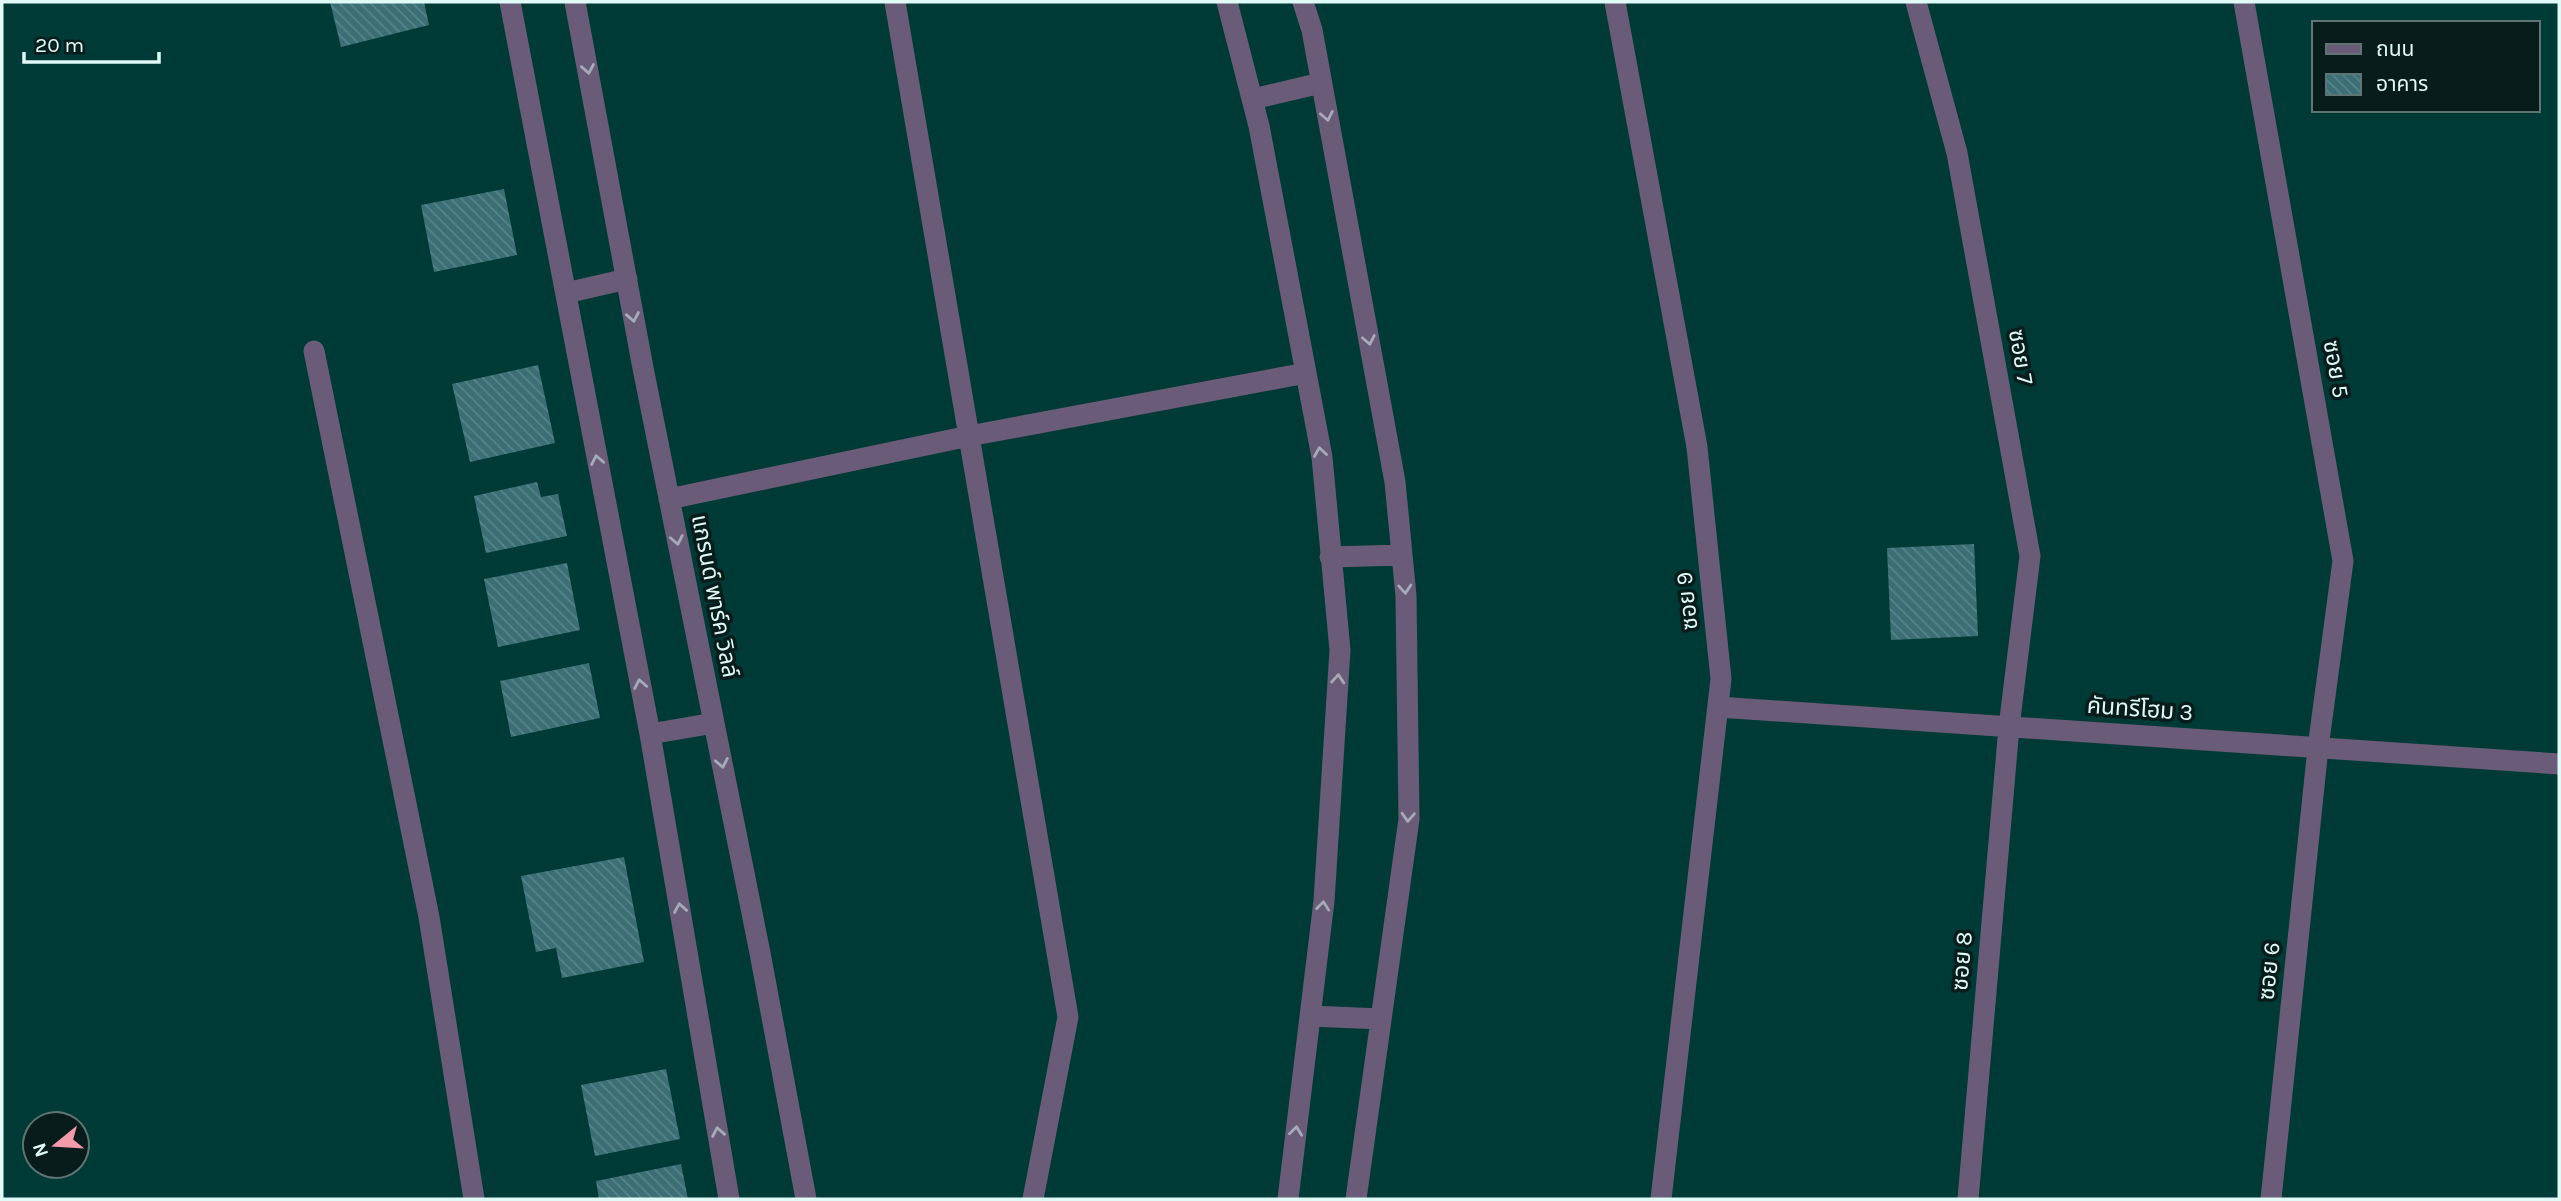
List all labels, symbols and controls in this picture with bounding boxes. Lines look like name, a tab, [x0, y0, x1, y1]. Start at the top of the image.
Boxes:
scale bar	[24, 21, 159, 65]
legend	[2312, 21, 2540, 112]
text: 20 m	[35, 33, 84, 57]
text: ถนน	[2376, 37, 2414, 61]
one-way arrow	[579, 63, 594, 75]
text: อาคาร	[2376, 72, 2428, 96]
one-way arrow	[1319, 110, 1334, 122]
one-way arrow	[625, 311, 640, 323]
street label: ซอย 7	[2003, 327, 2039, 387]
one-way arrow	[1361, 334, 1376, 346]
street label: ซอย 5	[2318, 338, 2354, 400]
one-way arrow	[1313, 446, 1328, 458]
one-way arrow	[591, 454, 606, 466]
street label: แกรนด์ พาร์ค วิลล์	[686, 512, 744, 680]
one-way arrow	[669, 534, 684, 546]
street label: ซอย 9	[1671, 571, 1703, 631]
one-way arrow	[1397, 584, 1412, 595]
one-way arrow	[1330, 673, 1345, 684]
one-way arrow	[633, 678, 648, 690]
street label: คันทรีโฮม 3	[2086, 692, 2194, 726]
one-way arrow	[713, 757, 728, 769]
one-way arrow	[1400, 811, 1415, 822]
one-way arrow	[1315, 900, 1330, 911]
one-way arrow	[673, 902, 688, 914]
street label: ซอย 8	[1946, 930, 1978, 992]
street label: ซอย 6	[2253, 941, 2285, 1001]
north arrow	[21, 1110, 91, 1180]
one-way arrow	[711, 1126, 726, 1138]
one-way arrow	[1289, 1126, 1304, 1137]
text: N	[28, 1140, 53, 1160]

